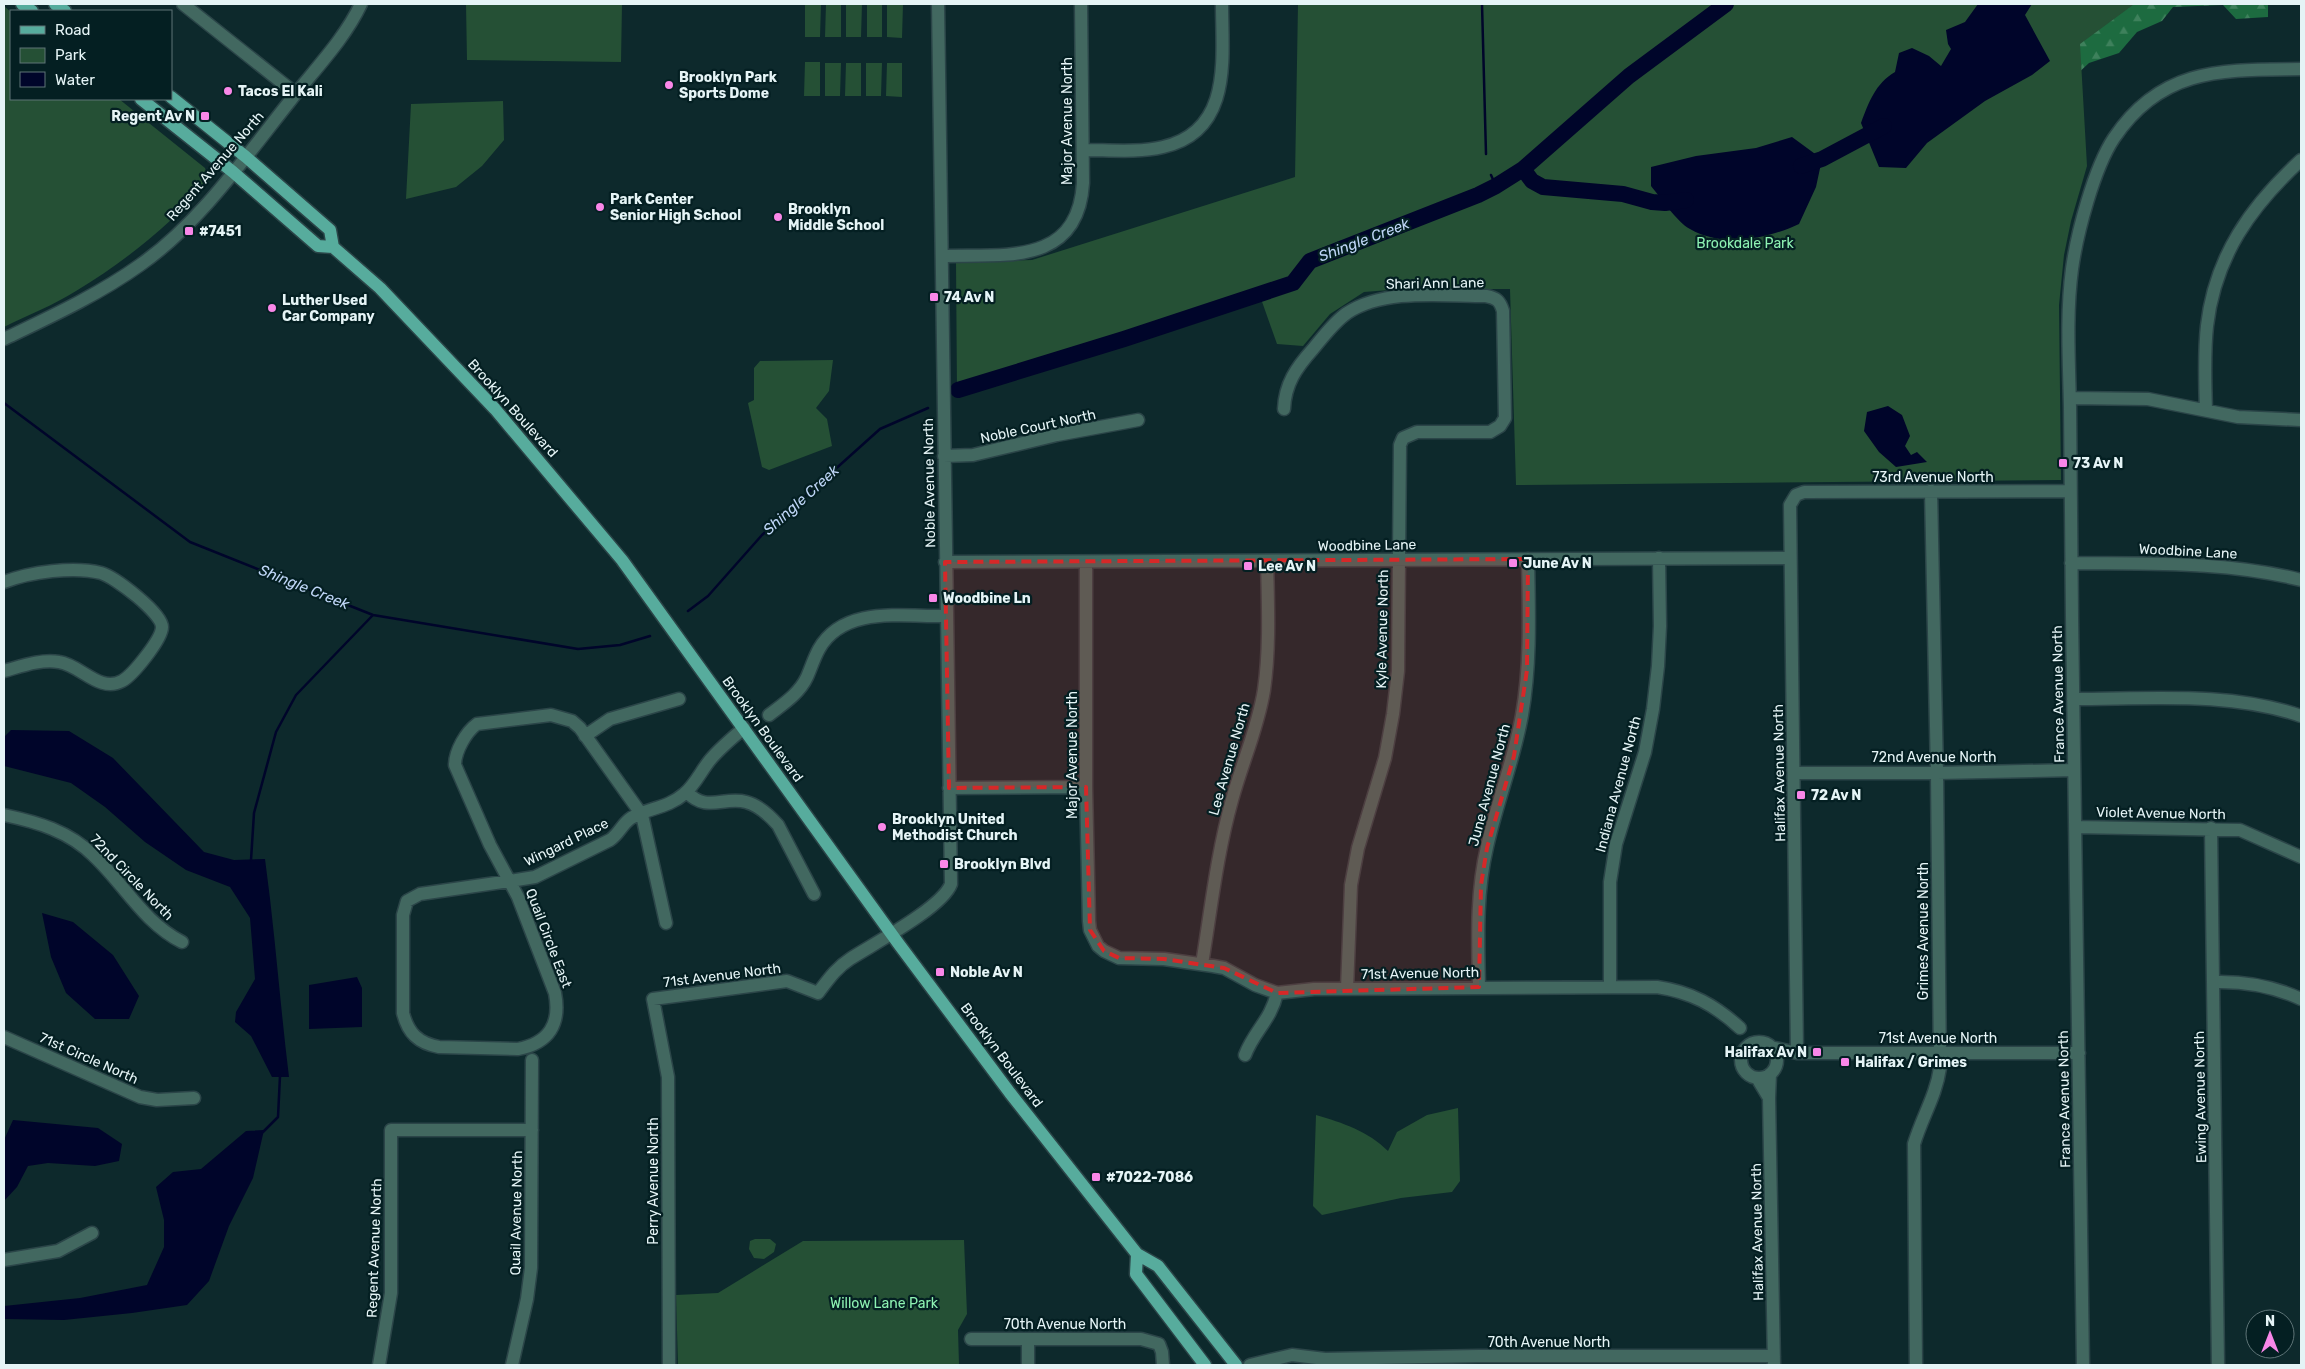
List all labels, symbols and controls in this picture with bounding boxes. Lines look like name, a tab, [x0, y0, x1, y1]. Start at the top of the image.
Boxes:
legend	[10, 10, 172, 100]
text: Road	[55, 21, 91, 39]
text: Park	[55, 46, 86, 64]
street label: Major Avenue North	[1059, 57, 1076, 185]
place label: Brooklyn Park Sports Dome	[679, 69, 778, 102]
text: Water	[55, 71, 95, 89]
marker: Brooklyn Park Sports Dome	[663, 79, 675, 91]
place label: Tacos El Kali	[238, 83, 323, 100]
marker: Tacos El Kali	[222, 85, 234, 97]
place label: Regent Av N	[111, 108, 195, 125]
street label: Regent Avenue North	[163, 108, 268, 225]
marker: Regent Av N	[199, 110, 211, 122]
place label: Park Center Senior High School	[610, 191, 741, 224]
marker: Park Center Senior High School	[594, 201, 606, 213]
place label: Brooklyn Middle School	[788, 201, 884, 234]
marker: Brooklyn Middle School	[772, 211, 784, 223]
water label: Shingle Creek	[1316, 214, 1412, 266]
place label: #7451	[199, 223, 242, 240]
marker: #7451	[183, 225, 195, 237]
park label: Brookdale Park	[1696, 235, 1794, 252]
street label: Shari Ann Lane	[1386, 274, 1485, 293]
place label: 74 Av N	[944, 289, 994, 306]
marker: 74 Av N	[928, 291, 940, 303]
place label: Luther Used Car Company	[282, 292, 375, 325]
marker: Luther Used Car Company	[266, 302, 278, 314]
street label: Brooklyn Boulevard	[464, 356, 561, 461]
street label: Noble Court North	[979, 406, 1098, 447]
street label: Noble Avenue North	[920, 418, 939, 548]
place label: 73 Av N	[2073, 455, 2123, 472]
marker: 73 Av N	[2057, 457, 2069, 469]
water label: Shingle Creek	[759, 461, 843, 539]
street label: 73rd Avenue North	[1872, 469, 1994, 486]
street label: Woodbine Lane	[1318, 536, 1417, 555]
street label: Woodbine Lane	[2138, 540, 2238, 563]
place label: June Av N	[1523, 555, 1592, 572]
marker: June Av N	[1507, 557, 1519, 569]
place label: Lee Av N	[1258, 558, 1316, 575]
marker: Lee Av N	[1242, 560, 1254, 572]
water label: Shingle Creek	[256, 561, 352, 613]
street label: Kyle Avenue North	[1373, 569, 1392, 689]
place label: Woodbine Ln	[943, 590, 1031, 607]
marker: Woodbine Ln	[927, 592, 939, 604]
street label: France Avenue North	[2049, 625, 2068, 763]
street label: Brooklyn Boulevard	[719, 673, 807, 785]
street label: Major Avenue North	[1064, 691, 1081, 819]
street label: Lee Avenue North	[1205, 701, 1254, 817]
street label: Halifax Avenue North	[1770, 704, 1789, 842]
street label: Indiana Avenue North	[1592, 714, 1645, 854]
street label: June Avenue North	[1465, 722, 1514, 848]
street label: 72nd Avenue North	[1872, 749, 1996, 766]
place label: 72 Av N	[1811, 787, 1861, 804]
marker: 72 Av N	[1795, 789, 1807, 801]
street label: Violet Avenue North	[2096, 804, 2226, 823]
place label: Brooklyn United Methodist Church	[892, 811, 1018, 844]
street label: Wingard Place	[521, 815, 611, 870]
marker: Brooklyn United Methodist Church	[876, 821, 888, 833]
street label: 72nd Circle North	[86, 831, 177, 924]
place label: Brooklyn Blvd	[954, 856, 1051, 873]
marker: Brooklyn Blvd	[938, 858, 950, 870]
street label: Grimes Avenue North	[1915, 862, 1932, 1000]
street label: Quail Circle East	[522, 886, 575, 991]
street label: 71st Avenue North	[662, 960, 782, 991]
place label: Noble Av N	[950, 964, 1023, 981]
street label: 71st Avenue North	[1361, 964, 1479, 983]
marker: Noble Av N	[934, 966, 946, 978]
street label: Brooklyn Boulevard	[957, 1000, 1046, 1111]
street label: 71st Circle North	[37, 1029, 141, 1088]
street label: 71st Avenue North	[1879, 1030, 1997, 1047]
street label: France Avenue North	[2055, 1030, 2074, 1168]
street label: Ewing Avenue North	[2191, 1031, 2210, 1163]
place label: Halifax Av N	[1725, 1044, 1807, 1061]
marker: Halifax Av N	[1811, 1046, 1823, 1058]
place label: Halifax / Grimes	[1855, 1054, 1967, 1071]
marker: Halifax / Grimes	[1839, 1056, 1851, 1068]
street label: Perry Avenue North	[645, 1117, 662, 1245]
street label: Quail Avenue North	[507, 1150, 526, 1276]
street label: Halifax Avenue North	[1748, 1163, 1767, 1301]
place label: #7022-7086	[1106, 1169, 1193, 1186]
marker: #7022-7086	[1090, 1171, 1102, 1183]
street label: Regent Avenue North	[364, 1178, 385, 1318]
park label: Willow Lane Park	[830, 1295, 939, 1312]
north arrow	[2245, 1309, 2295, 1359]
text: N	[2265, 1313, 2275, 1330]
street label: 70th Avenue North	[1004, 1316, 1126, 1333]
street label: 70th Avenue North	[1488, 1334, 1610, 1351]

